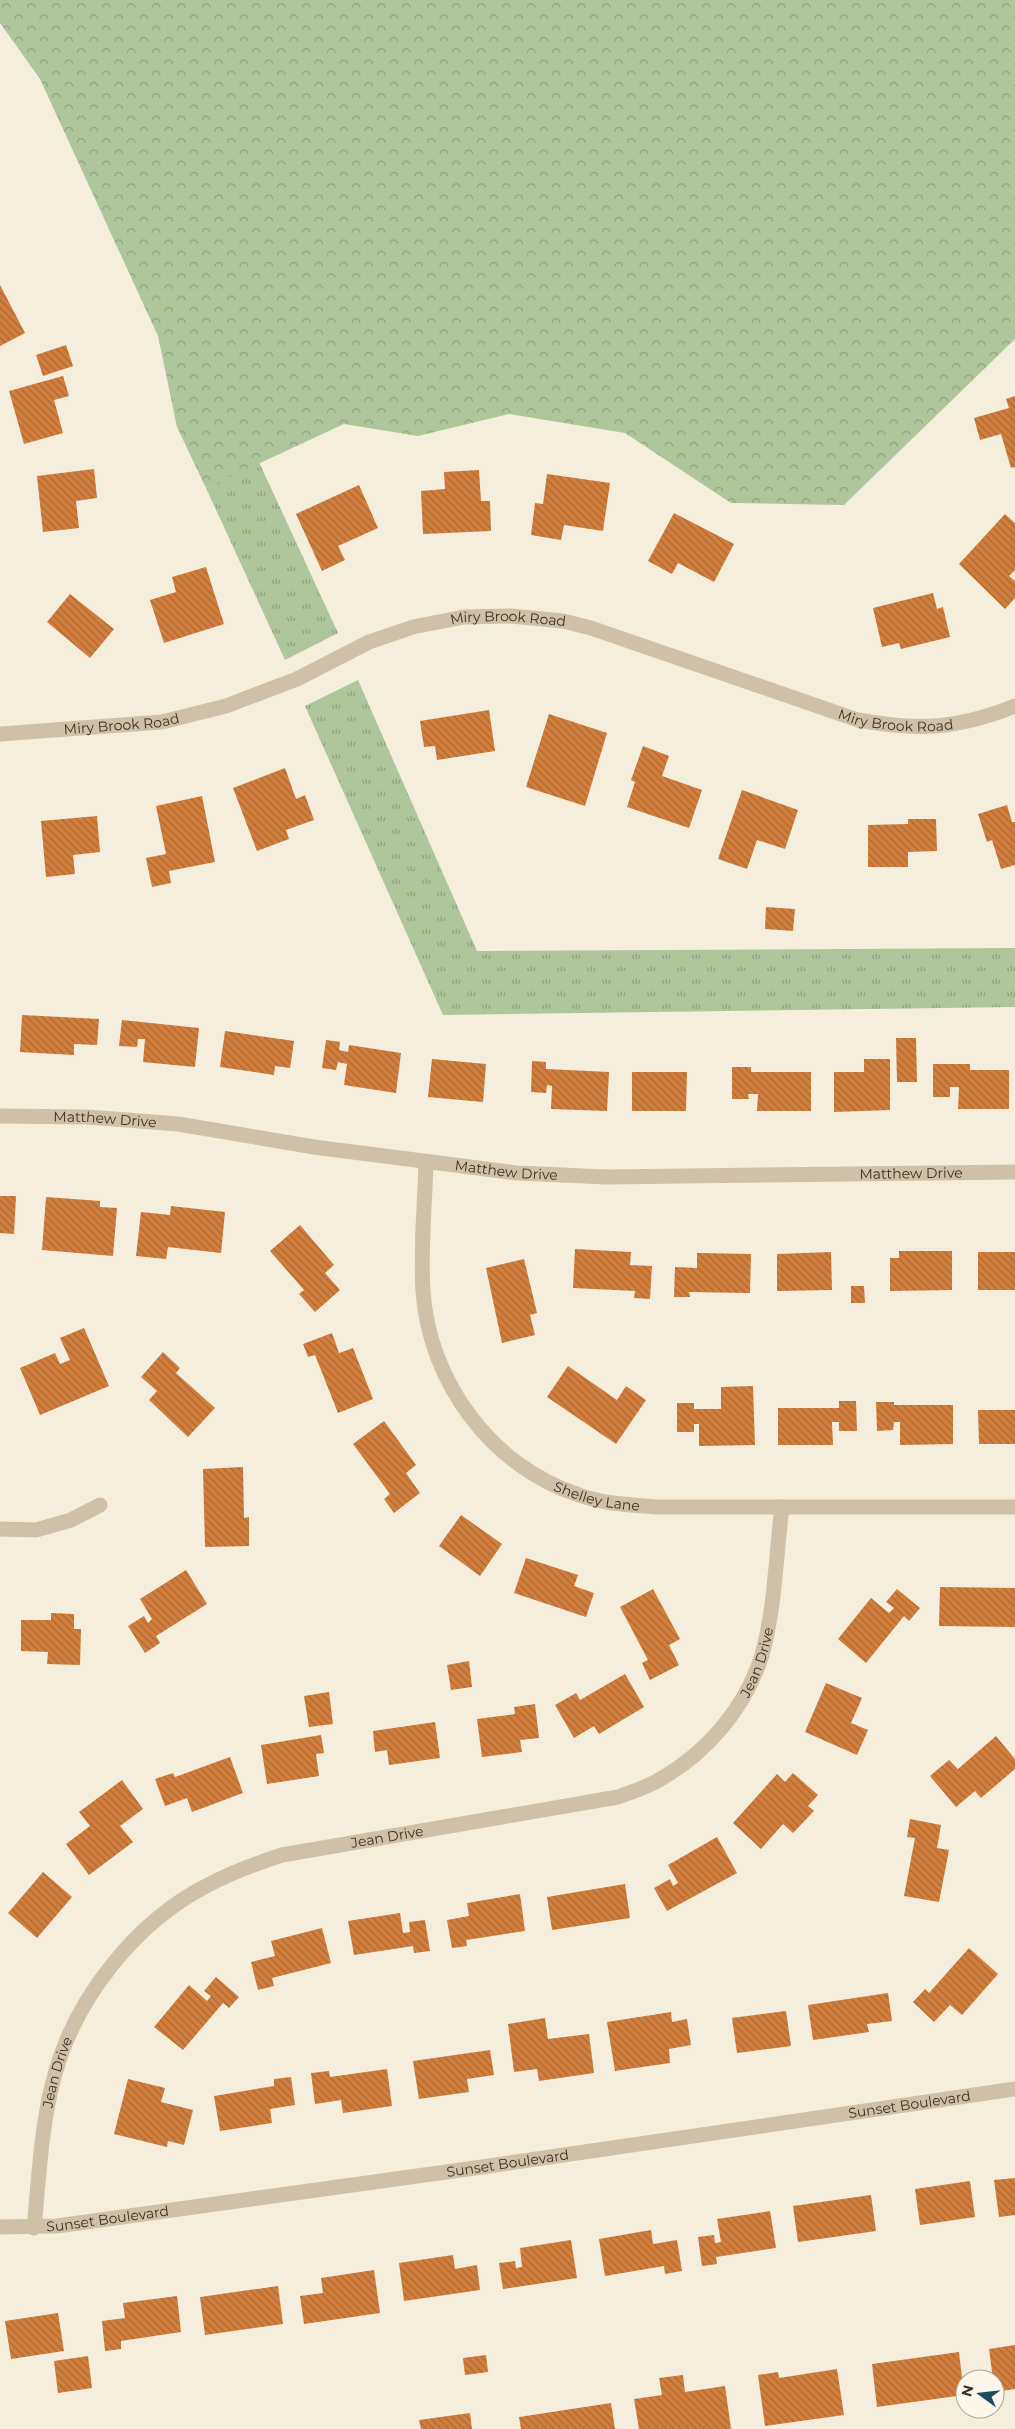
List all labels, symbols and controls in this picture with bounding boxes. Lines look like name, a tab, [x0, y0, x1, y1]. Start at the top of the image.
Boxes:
street label: Miry Brook Road	[449, 607, 567, 630]
street label: Miry Brook Road	[836, 705, 954, 736]
street label: Miry Brook Road	[63, 709, 181, 738]
street label: Matthew Drive	[53, 1108, 157, 1131]
street label: Matthew Drive	[454, 1156, 558, 1184]
street label: Matthew Drive	[859, 1164, 963, 1183]
street label: Shelley Lane	[551, 1477, 641, 1515]
street label: Jean Drive	[736, 1626, 777, 1701]
street label: Jean Drive	[348, 1822, 425, 1852]
street label: Jean Drive	[38, 2034, 76, 2110]
street label: Sunset Boulevard	[847, 2087, 972, 2122]
street label: Sunset Boulevard	[445, 2145, 570, 2181]
street label: Sunset Boulevard	[46, 2202, 170, 2235]
north arrow	[955, 2369, 1005, 2419]
text: N	[957, 2383, 978, 2398]

